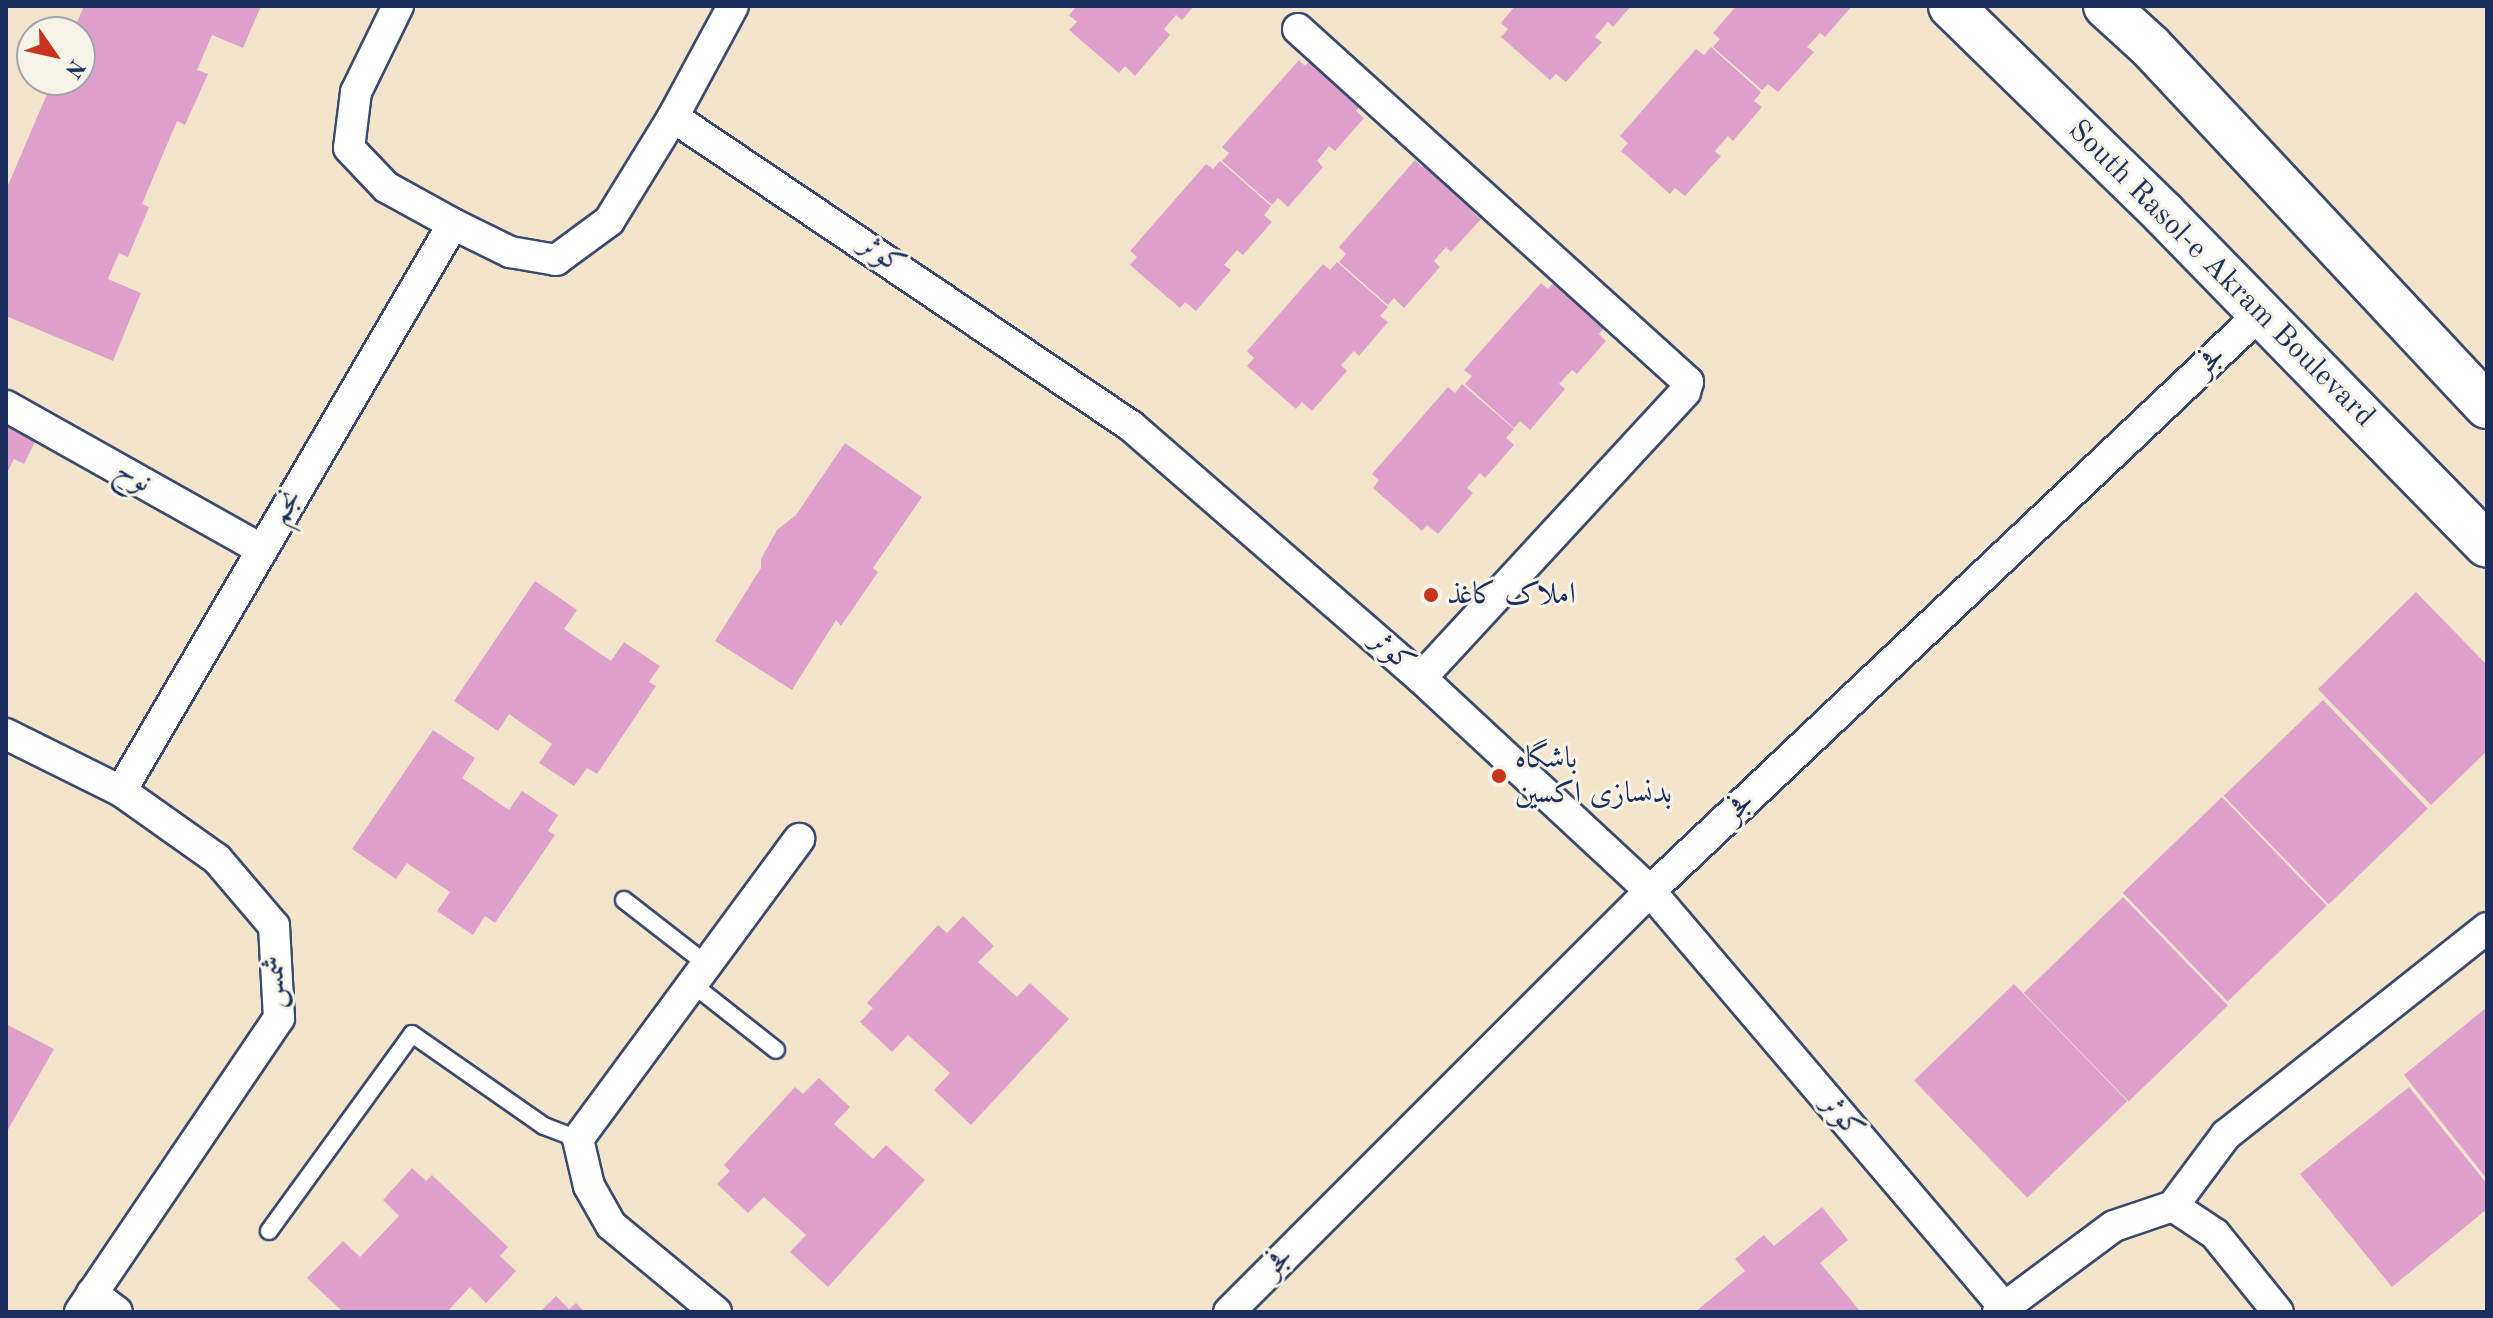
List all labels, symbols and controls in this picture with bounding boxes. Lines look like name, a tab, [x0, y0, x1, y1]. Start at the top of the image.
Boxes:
north arrow	[16, 16, 96, 96]
text: N	[60, 55, 88, 81]
street label: South Rasol-e Akram Boulevard	[2060, 113, 2382, 435]
street label: کوثر	[852, 227, 912, 283]
street label: فجر	[2187, 338, 2233, 384]
street label: نوح	[109, 453, 157, 501]
street label: نجم	[262, 483, 310, 531]
place label: املاک کاغذ	[1447, 577, 1576, 613]
marker: املاک کاغذ	[1422, 586, 1440, 604]
street label: کوثر	[1362, 623, 1422, 681]
place label: باشگاه بدنسازی اکسین	[1515, 741, 1672, 812]
marker: باشگاه بدنسازی اکسین	[1490, 767, 1508, 785]
street label: فجر	[1716, 784, 1762, 830]
street label: شمس	[257, 955, 293, 1009]
street label: کوثر	[1813, 1087, 1871, 1147]
street label: فجر	[1255, 1239, 1301, 1285]

